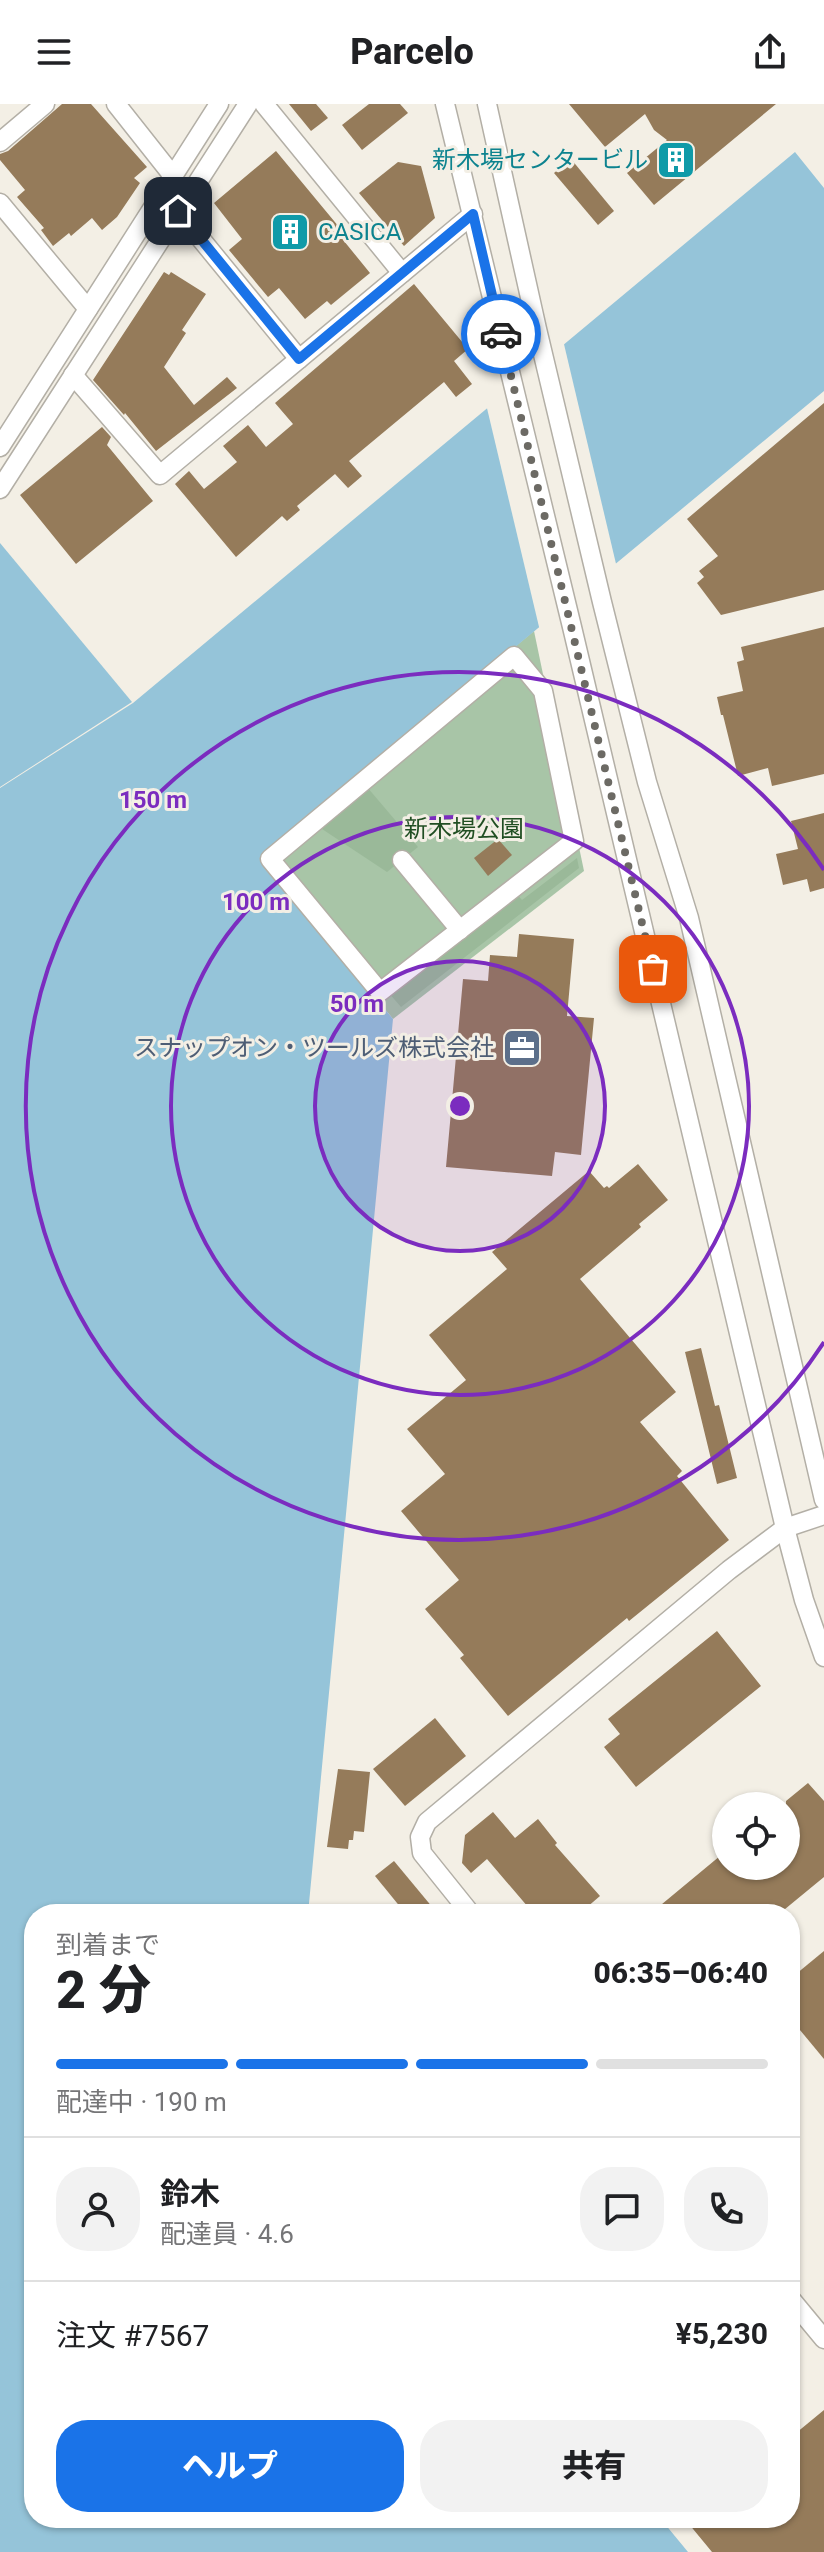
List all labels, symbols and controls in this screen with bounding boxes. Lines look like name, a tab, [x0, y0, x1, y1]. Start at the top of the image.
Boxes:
icon: menu	[32, 30, 76, 74]
icon: share	[748, 30, 792, 74]
text: Parcelo	[350, 31, 474, 73]
building icon: 新木場センタービル	[655, 139, 697, 181]
place label: 新木場センタービル	[432, 146, 648, 174]
pin	[144, 177, 212, 245]
icon: home	[156, 189, 200, 233]
building icon: CASICA	[269, 211, 311, 253]
place label: CASICA	[318, 218, 402, 246]
courier	[461, 294, 541, 374]
icon: car	[479, 312, 523, 356]
text: 150 m	[119, 786, 187, 814]
park label: 新木場公園	[404, 815, 524, 843]
text: 100 m	[222, 888, 290, 916]
pin	[619, 935, 687, 1003]
icon: bag	[631, 947, 675, 991]
text: 50 m	[330, 990, 384, 1018]
office icon: スナップオン・ツールズ株式会社	[501, 1027, 543, 1069]
place label: スナップオン・ツールズ株式会社	[134, 1034, 494, 1062]
centre of rings	[446, 1092, 474, 1120]
map controls	[712, 1792, 800, 1880]
button: locate	[712, 1792, 800, 1880]
text: 到着まで	[56, 1930, 160, 1960]
text: 06:35–06:40	[593, 1955, 768, 1990]
text: 2 分	[56, 1960, 151, 2021]
text: 配達中 · 190 m	[56, 2087, 227, 2117]
button: person	[56, 2167, 140, 2251]
button: chat	[580, 2167, 664, 2251]
button: phone	[684, 2167, 768, 2251]
text: 鈴木	[160, 2176, 220, 2211]
text: 配達員 · 4.6	[160, 2219, 294, 2249]
text: ¥5,230	[676, 2316, 768, 2351]
text: 注文 #7567	[56, 2318, 209, 2353]
button: ヘルプ	[56, 2420, 404, 2512]
button: 共有	[420, 2420, 768, 2512]

